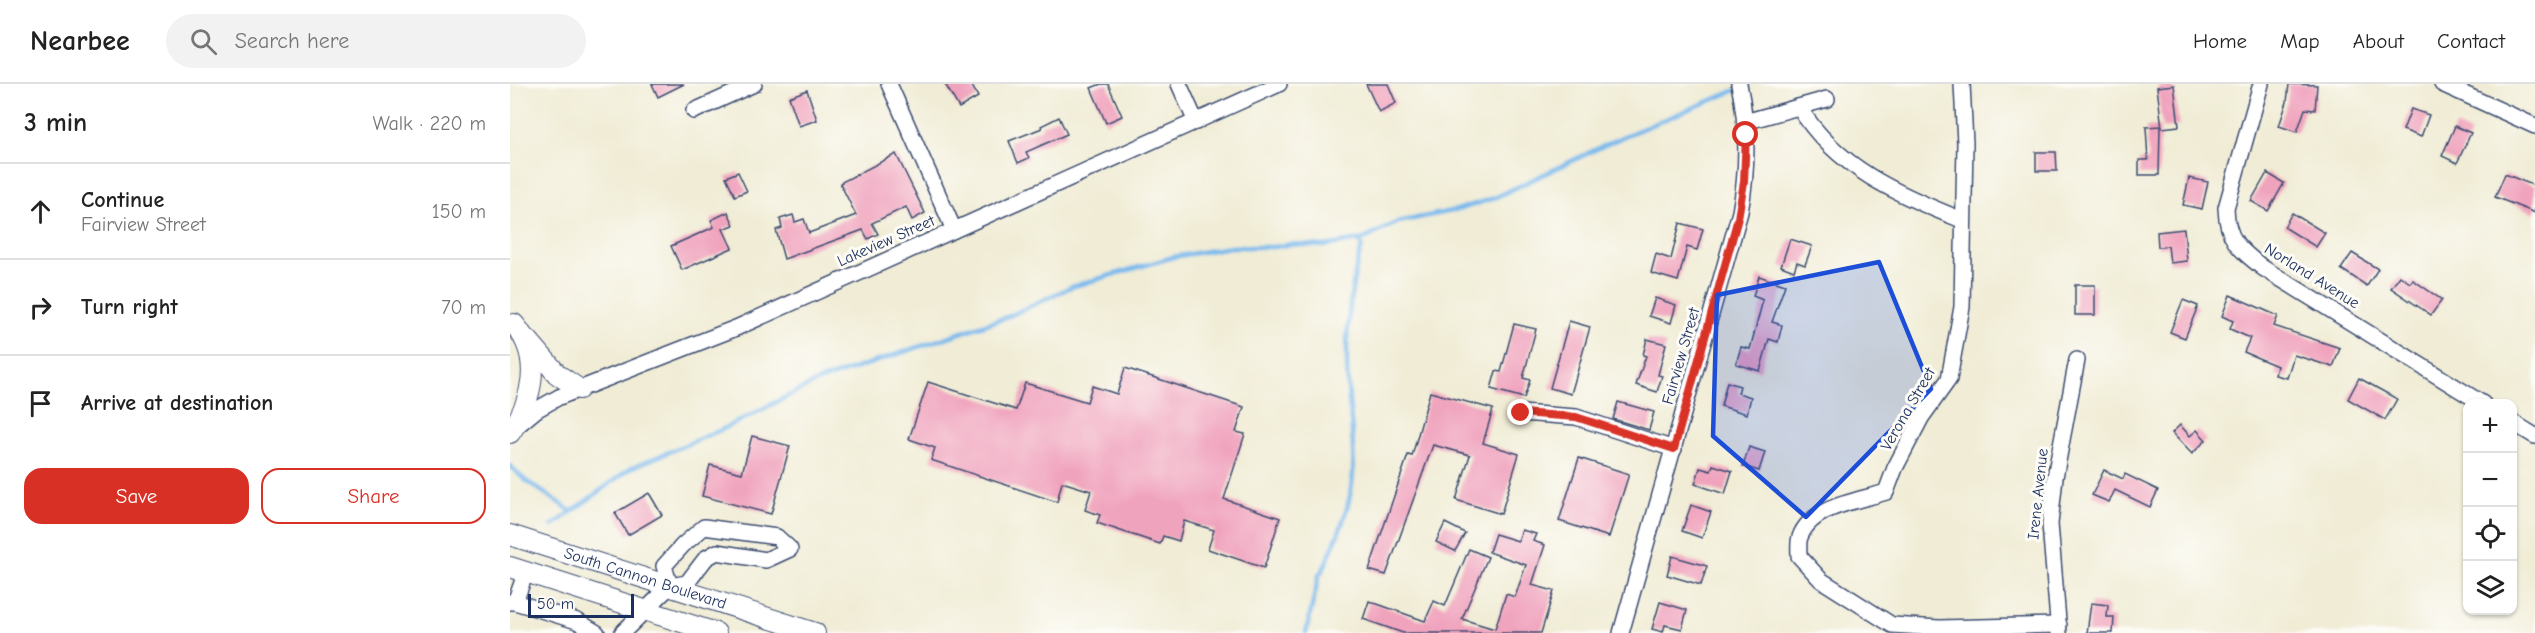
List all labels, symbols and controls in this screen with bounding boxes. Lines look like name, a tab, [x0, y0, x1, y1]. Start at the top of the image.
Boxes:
search box	[166, 14, 586, 68]
text: Nearbee	[30, 25, 130, 57]
icon: search	[187, 25, 220, 58]
text: Search here	[235, 28, 349, 54]
text: Home	[2193, 29, 2247, 53]
text: Map	[2280, 29, 2320, 53]
text: About	[2353, 29, 2404, 53]
text: Contact	[2437, 29, 2505, 53]
text: 3 min	[24, 108, 87, 138]
text: Walk · 220 m	[372, 112, 486, 135]
route start	[1732, 121, 1758, 147]
text: Continue	[81, 187, 164, 213]
icon: ahead	[24, 195, 57, 228]
text: 150 m	[432, 200, 486, 223]
street label: Lakeview Street	[834, 211, 938, 271]
text: Fairview Street	[81, 213, 206, 236]
street label: Norland Avenue	[2261, 240, 2363, 312]
icon: right	[24, 291, 57, 324]
text: Turn right	[81, 294, 178, 320]
text: 70 m	[441, 296, 486, 319]
street label: Fairview Street	[1659, 305, 1704, 406]
street label: Verona Street	[1877, 364, 1939, 454]
icon: arrive	[24, 387, 57, 420]
text: Arrive at destination	[81, 390, 273, 416]
route end	[1507, 399, 1533, 425]
map controls	[2463, 399, 2517, 615]
button: +	[2463, 399, 2517, 453]
street label: Irene Avenue	[2024, 448, 2052, 540]
button: −	[2463, 453, 2517, 507]
button: Save	[24, 468, 249, 524]
button: Share	[261, 468, 486, 524]
button: locate	[2463, 507, 2517, 561]
street label: South Cannon Boulevard	[562, 544, 729, 613]
button: layers	[2463, 561, 2517, 615]
scale bar	[528, 591, 634, 618]
text: 50 m	[537, 595, 574, 613]

